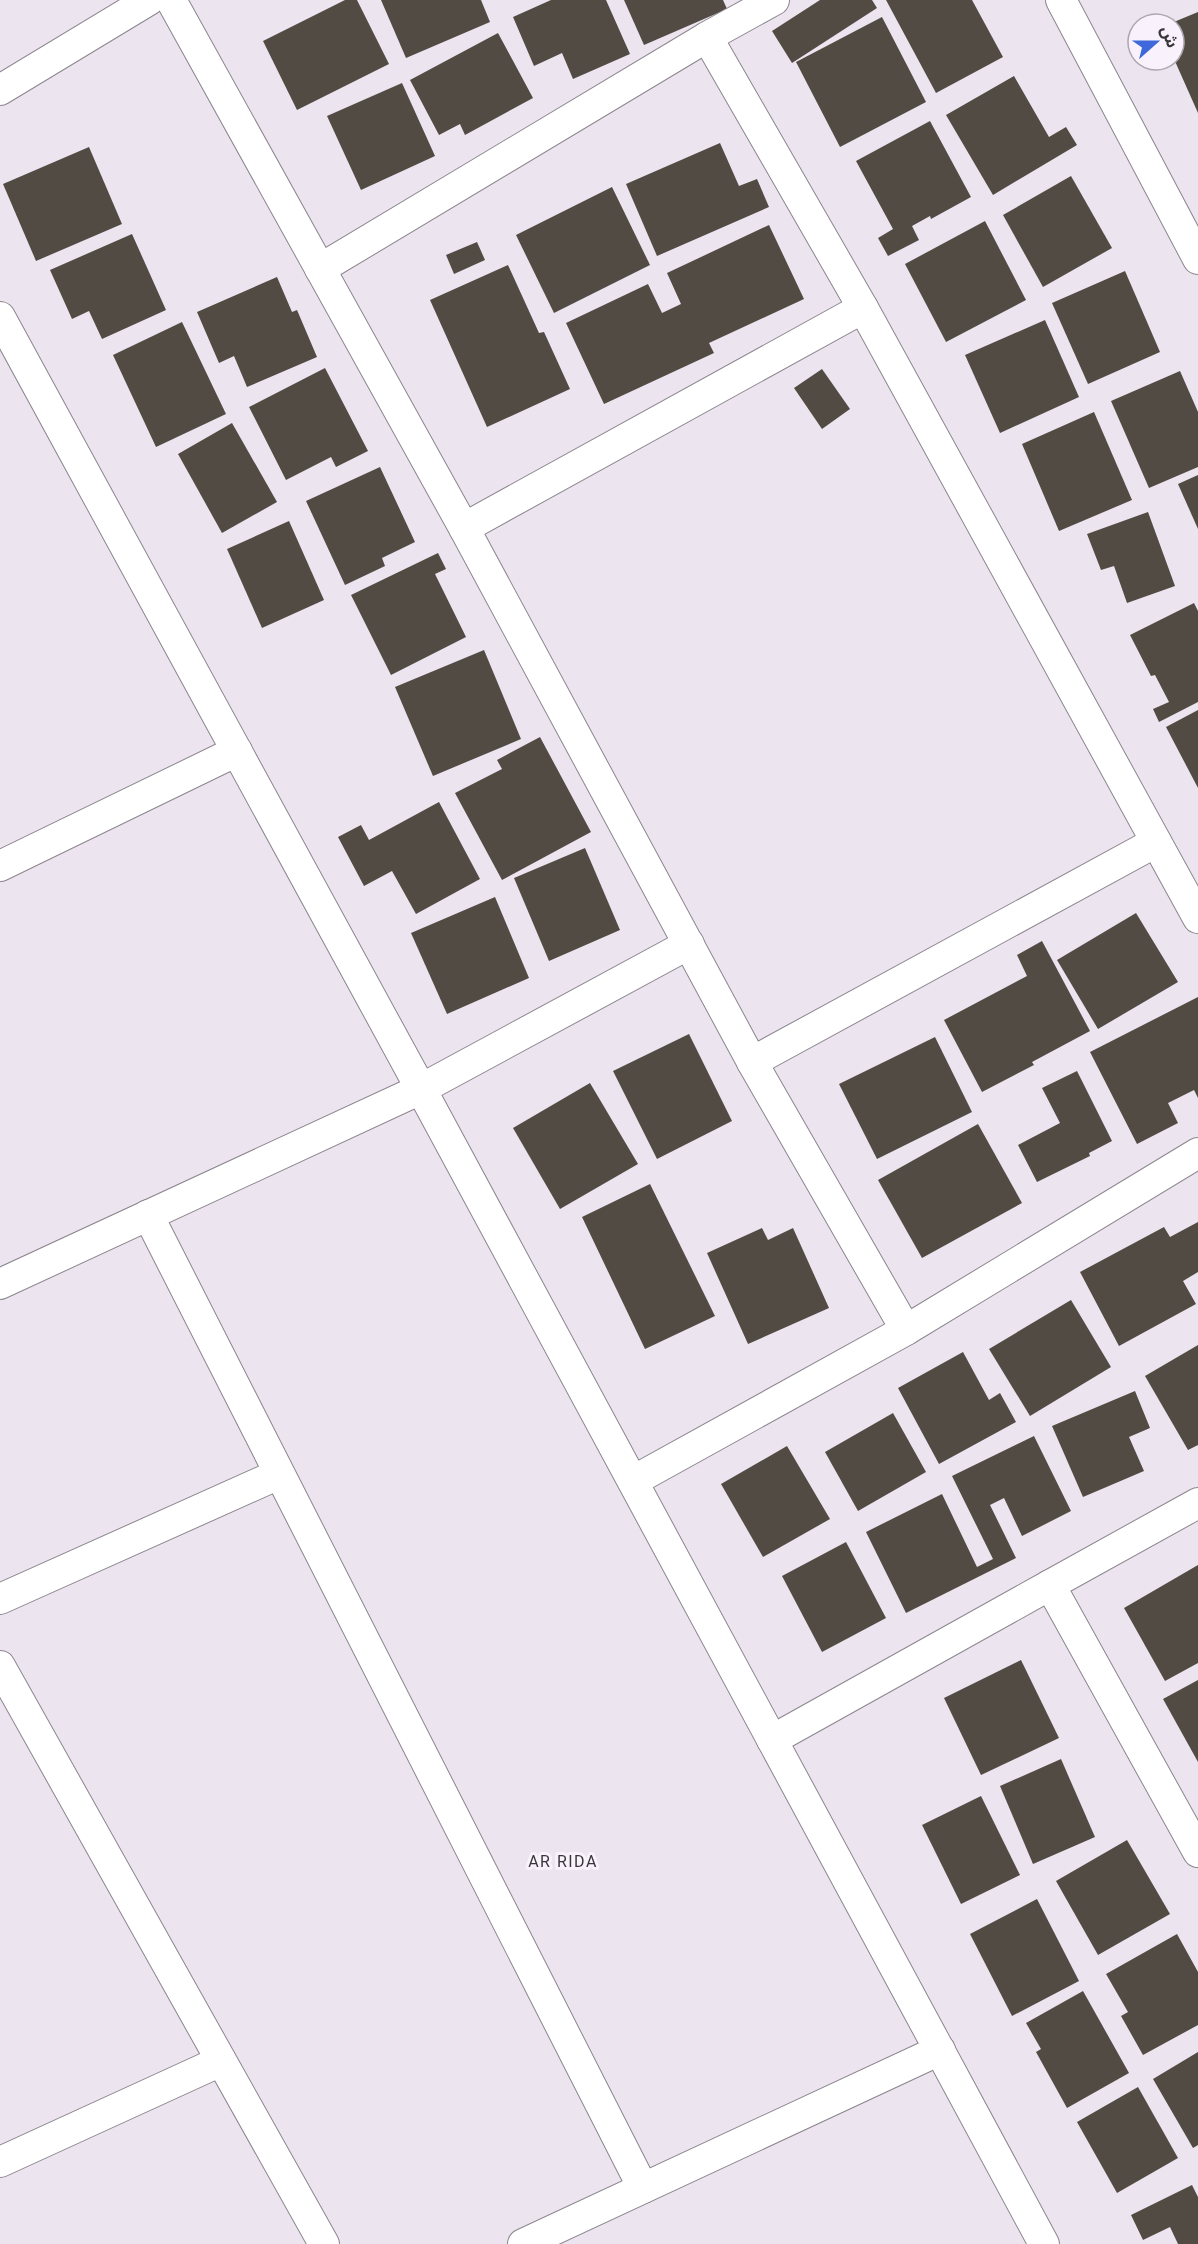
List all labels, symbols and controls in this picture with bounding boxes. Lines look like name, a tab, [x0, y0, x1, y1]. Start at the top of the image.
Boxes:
north arrow	[1126, 12, 1186, 72]
text: ش	[1157, 23, 1182, 51]
district label: AR RIDA	[528, 1852, 598, 1871]

